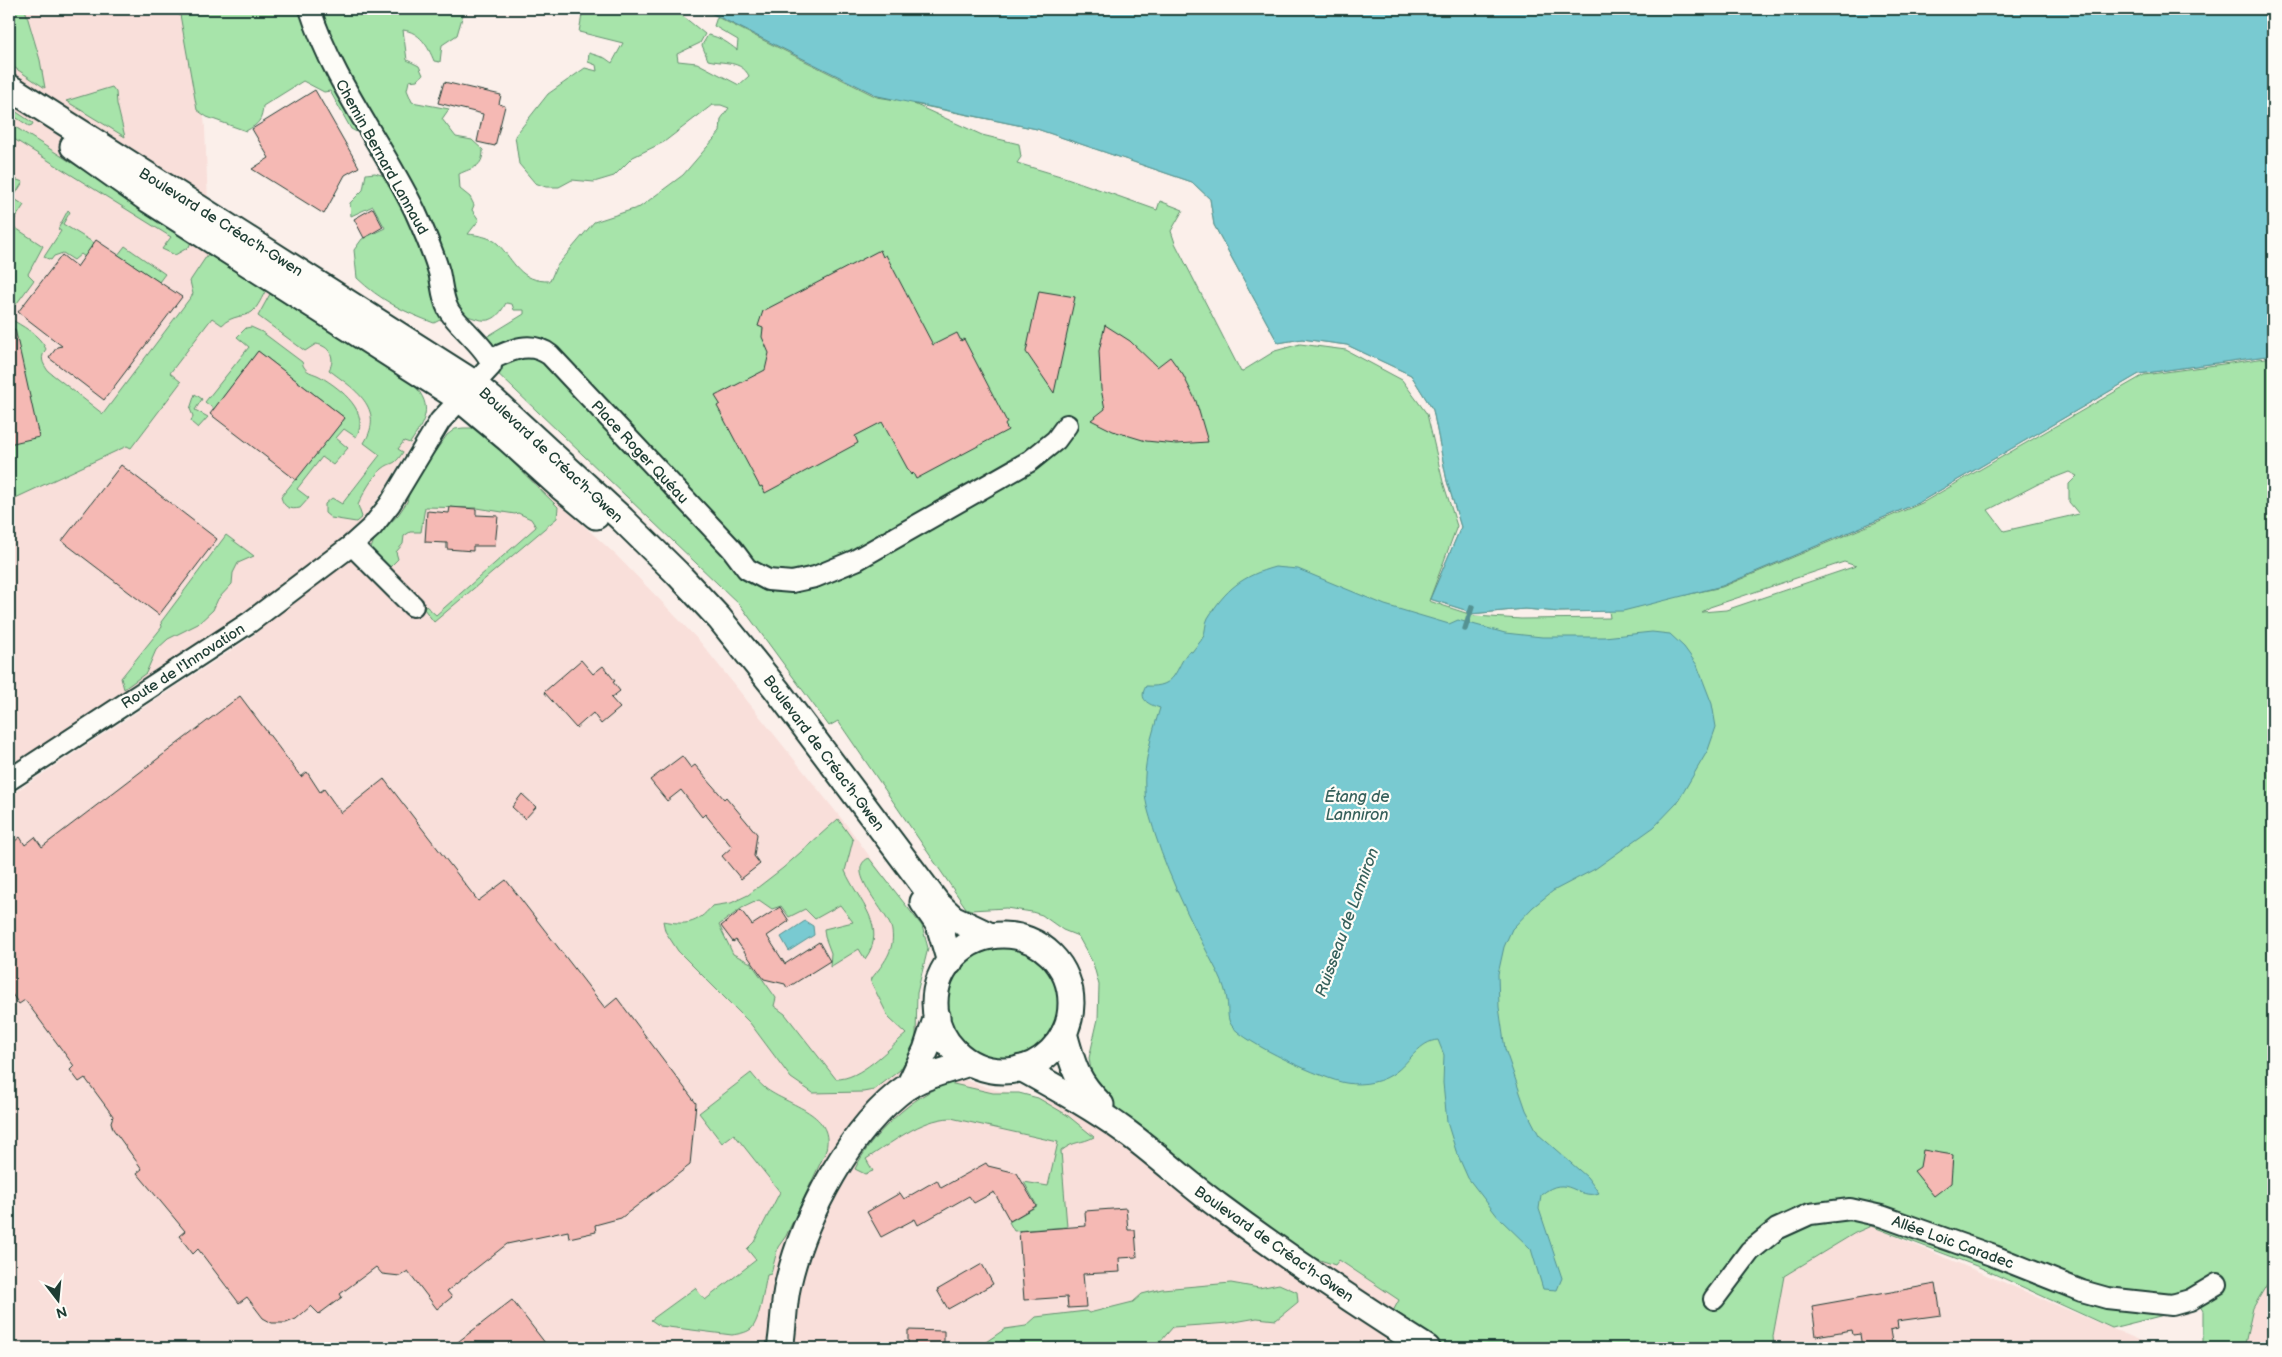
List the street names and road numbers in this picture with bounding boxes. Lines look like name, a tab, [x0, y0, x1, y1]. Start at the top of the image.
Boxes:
street label: Chemin Bernard Lannaud	[331, 76, 432, 238]
street label: Boulevard de Créac'h-Gwen	[135, 164, 306, 281]
street label: Boulevard de Créac'h-Gwen	[475, 384, 627, 527]
street label: Place Roger Quéau	[587, 397, 692, 508]
street label: Route de l'Innovation	[118, 619, 249, 713]
street label: Boulevard de Créac'h-Gwen	[759, 672, 888, 835]
street label: Boulevard de Créac'h-Gwen	[1190, 1182, 1357, 1307]
street label: Allée Loic Caradec	[1889, 1212, 2016, 1273]

